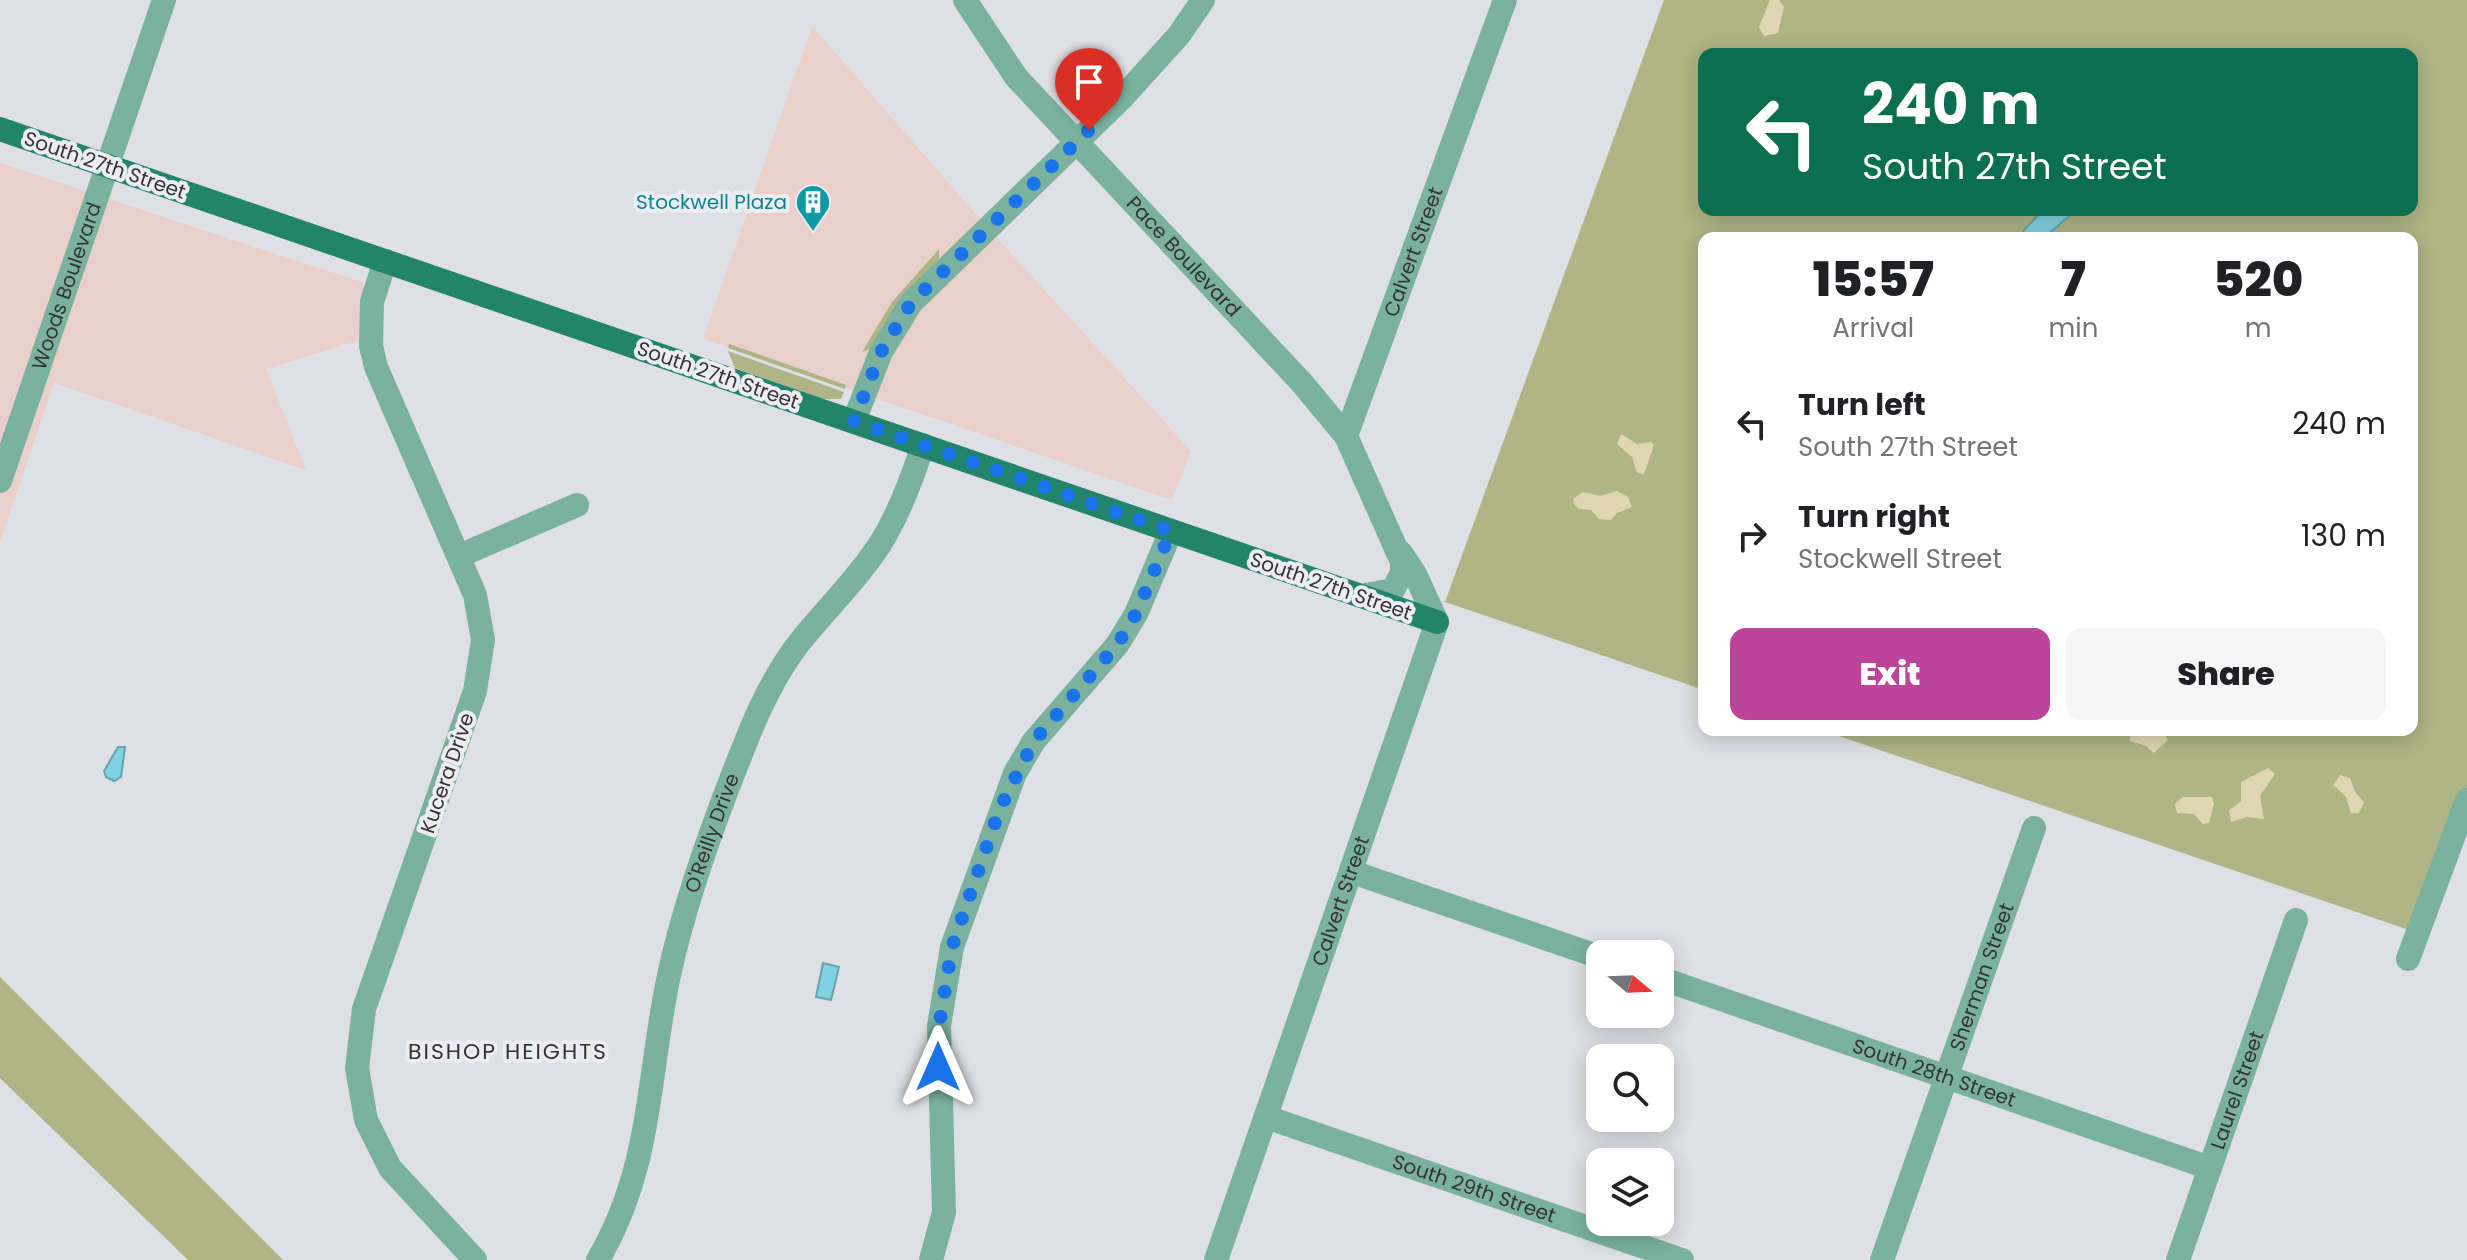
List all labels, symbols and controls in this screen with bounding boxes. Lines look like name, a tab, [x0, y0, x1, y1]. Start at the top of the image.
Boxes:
pin	[1055, 48, 1123, 130]
icon: arrive	[1067, 60, 1111, 104]
text: 240 m	[1862, 65, 2040, 144]
icon: left	[1730, 80, 1834, 184]
street label: South 27th Street	[20, 124, 190, 206]
text: South 27th Street	[1862, 141, 2167, 192]
building icon: Stockwell Plaza	[794, 183, 832, 233]
street label: Calvert Street	[1377, 183, 1450, 321]
place label: Stockwell Plaza	[636, 188, 787, 216]
street label: Pace Boulevard	[1120, 190, 1247, 323]
street label: Woods Boulevard	[25, 198, 108, 374]
text: 15:57	[1813, 246, 1934, 313]
text: 7	[2061, 246, 2086, 313]
text: 520	[2213, 246, 2303, 313]
text: Arrival	[1832, 310, 1914, 346]
text: min	[2048, 310, 2098, 346]
text: m	[2245, 310, 2272, 346]
street label: South 27th Street	[633, 334, 803, 416]
text: Turn left	[1798, 383, 1926, 426]
icon: left	[1730, 402, 1774, 446]
text: 240 m	[2292, 402, 2386, 445]
text: South 27th Street	[1798, 429, 2018, 465]
text: Turn right	[1798, 495, 1950, 538]
icon: right	[1730, 514, 1774, 558]
text: 130 m	[2301, 514, 2386, 557]
text: Stockwell Street	[1798, 541, 2002, 577]
street label: South 27th Street	[1246, 545, 1416, 627]
button: Exit	[1730, 628, 2050, 720]
button: Share	[2066, 628, 2386, 720]
street label: Kucera Drive	[413, 709, 481, 837]
street label: O'Reilly Drive	[678, 769, 746, 896]
street label: Calvert Street	[1305, 832, 1376, 970]
street label: Sherman Street	[1943, 899, 2021, 1055]
north arrow	[1586, 940, 1674, 1028]
map controls	[1586, 940, 1674, 1236]
position arrow	[896, 1025, 980, 1109]
street label: Laurel Street	[2204, 1027, 2271, 1153]
street label: South 28th Street	[1849, 1032, 2019, 1114]
district label: BISHOP HEIGHTS	[408, 1036, 608, 1067]
button: search	[1586, 1044, 1674, 1132]
street label: South 29th Street	[1389, 1147, 1559, 1230]
button: layers	[1586, 1148, 1674, 1236]

